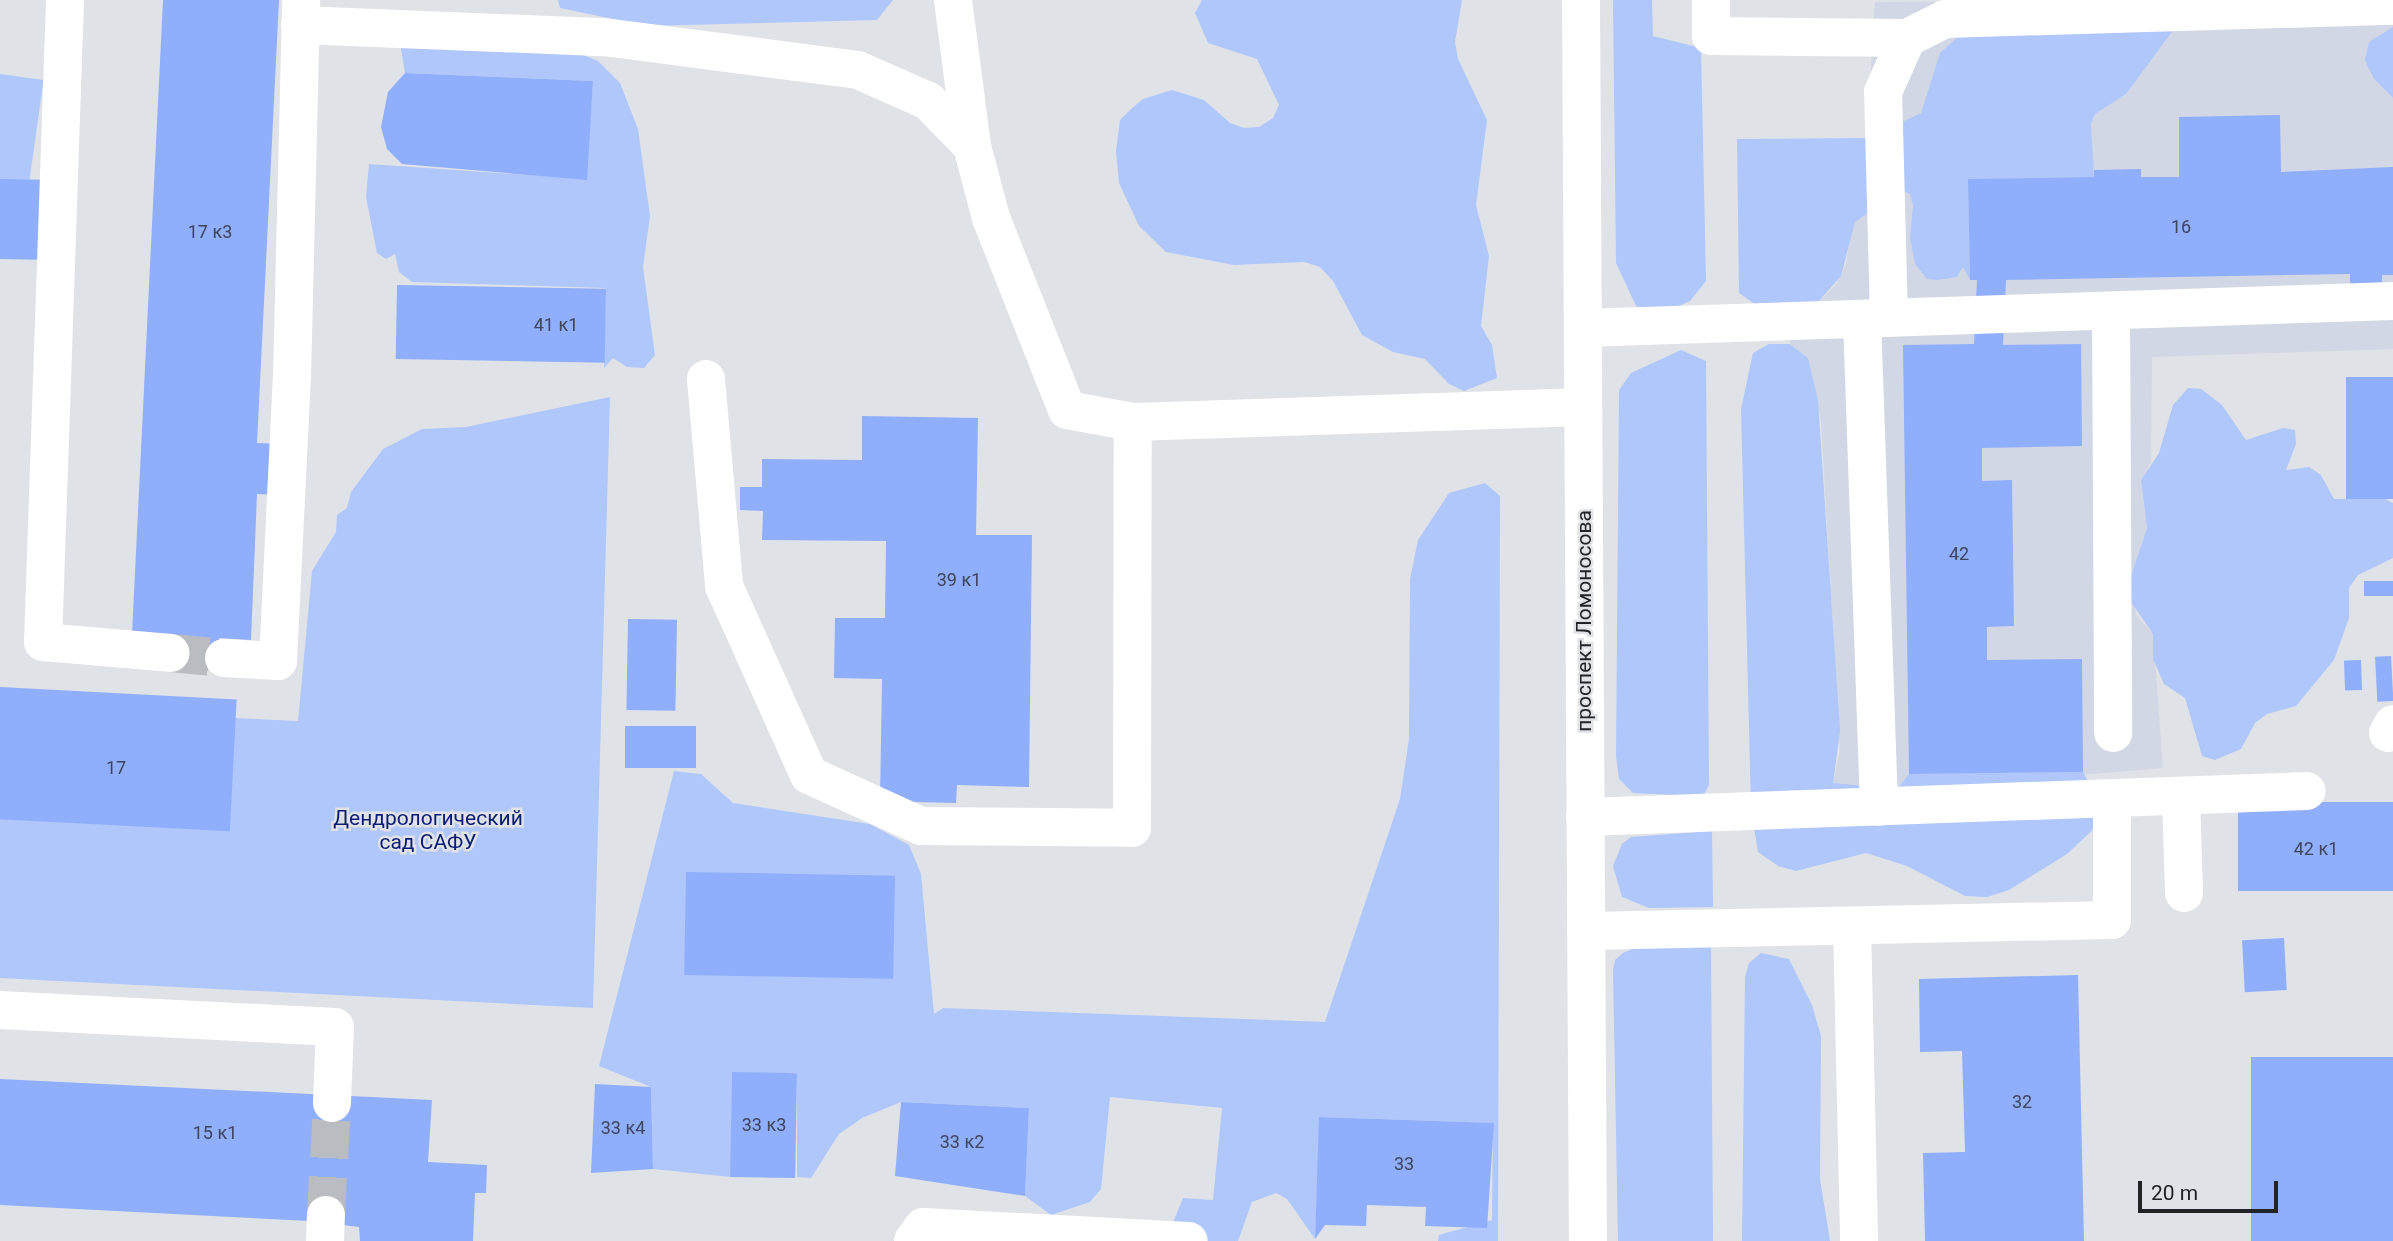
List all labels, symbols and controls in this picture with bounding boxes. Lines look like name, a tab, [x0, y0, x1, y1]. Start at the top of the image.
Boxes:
house number: 16	[2171, 216, 2191, 238]
house number: 17 к3	[188, 221, 232, 243]
house number: 41 к1	[534, 314, 578, 336]
street label: проспект Ломоносова	[1571, 510, 1597, 732]
house number: 42	[1949, 543, 1969, 565]
house number: 39 к1	[937, 569, 981, 591]
house number: 17	[106, 757, 126, 779]
park label: Дендрологический сад САФУ	[333, 805, 523, 855]
house number: 42 к1	[2294, 838, 2338, 860]
house number: 32	[2012, 1091, 2032, 1113]
house number: 33 к3	[742, 1114, 786, 1136]
house number: 33 к4	[601, 1117, 645, 1139]
house number: 15 к1	[193, 1122, 237, 1144]
house number: 33 к2	[940, 1131, 984, 1153]
house number: 33	[1394, 1153, 1414, 1175]
scale bar	[2141, 1168, 2281, 1212]
text: 20 m	[2151, 1181, 2198, 1205]

